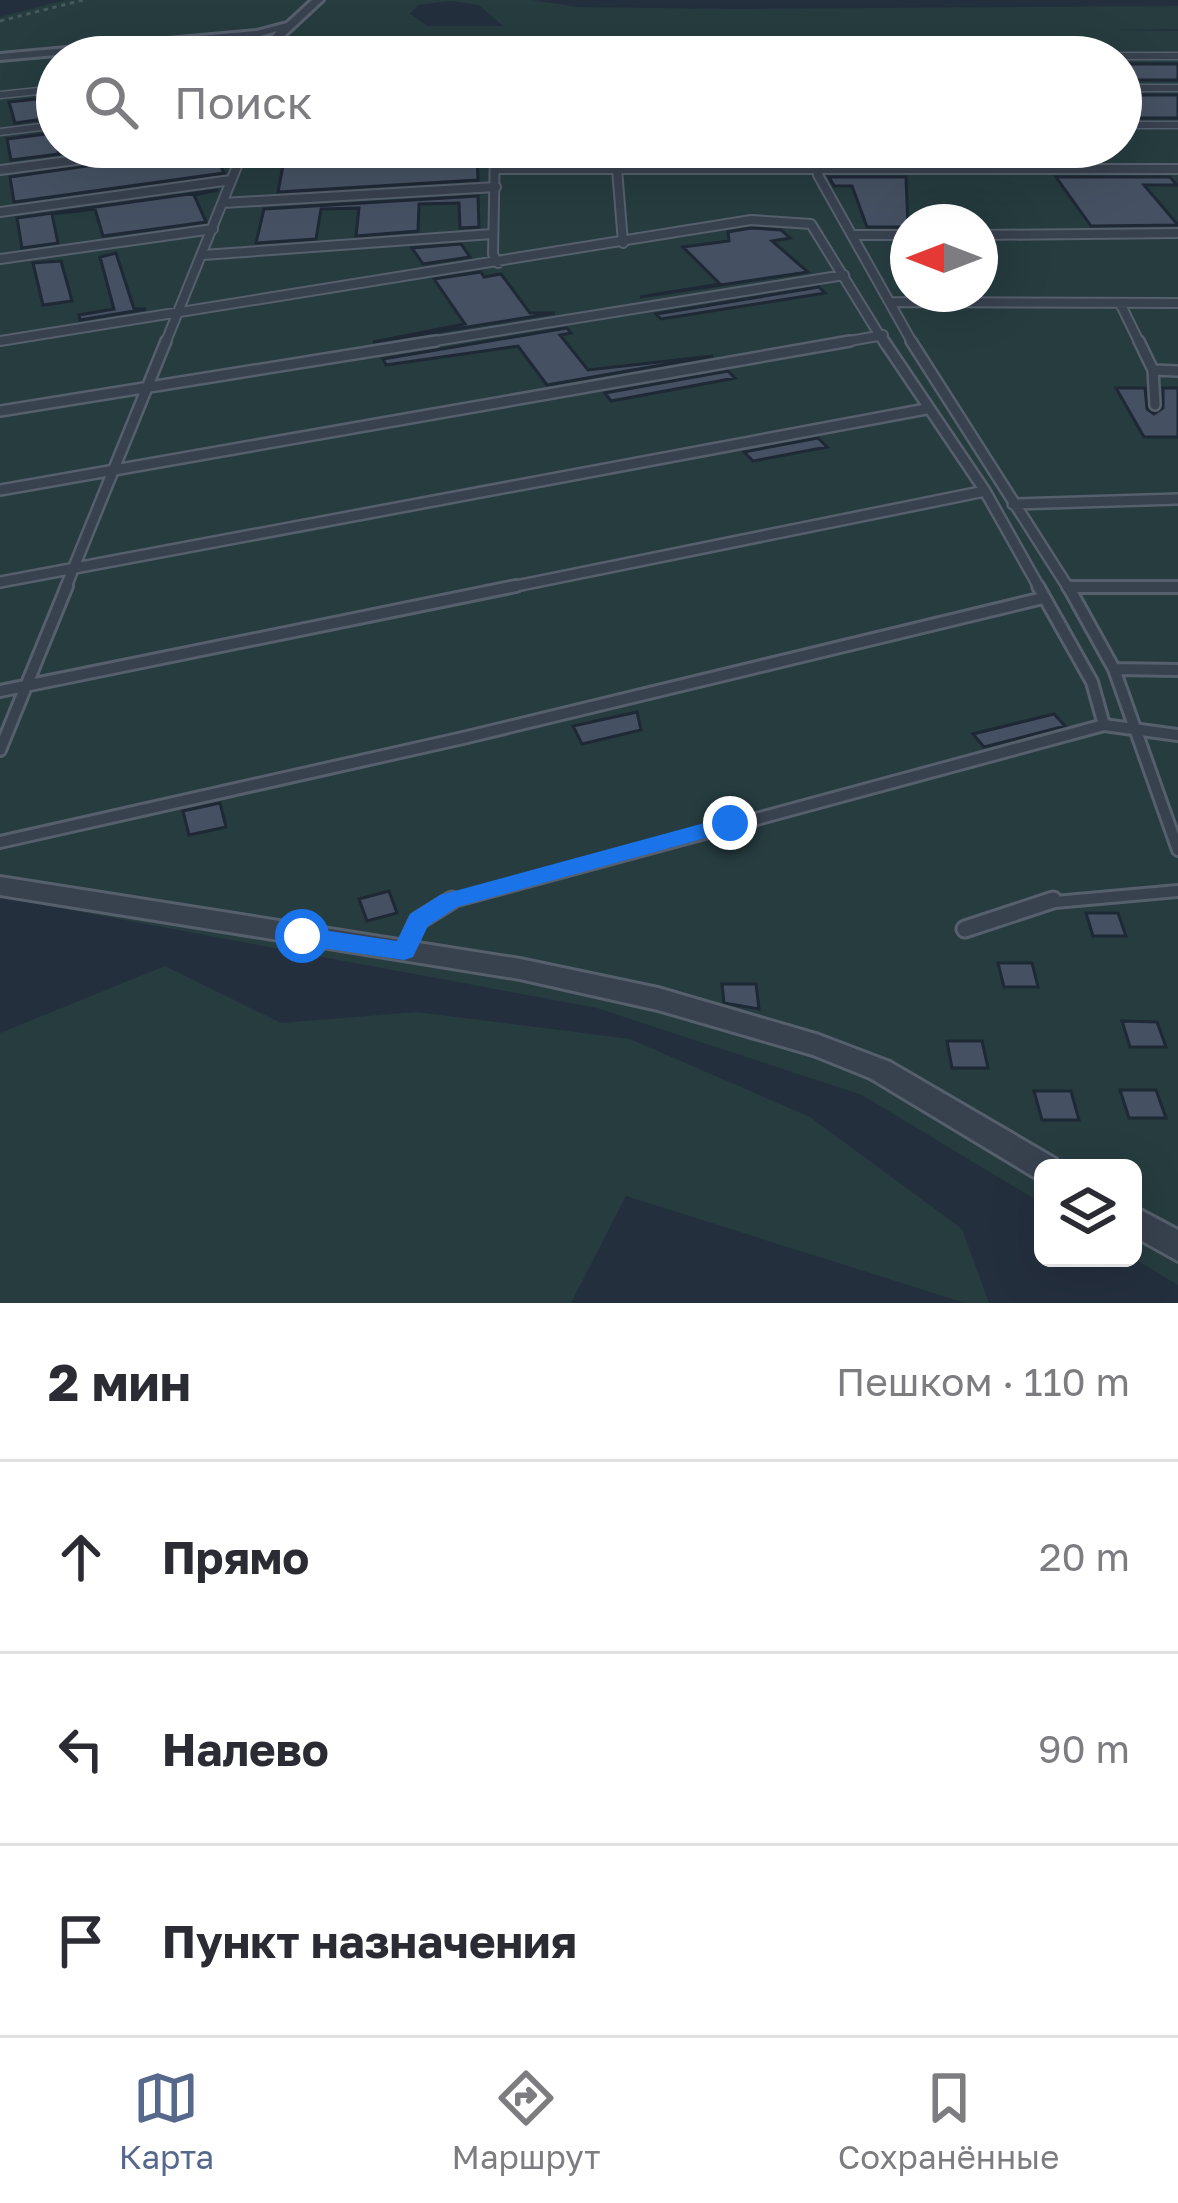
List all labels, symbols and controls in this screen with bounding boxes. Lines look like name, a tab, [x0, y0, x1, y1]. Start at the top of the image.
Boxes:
search box	[36, 36, 1142, 168]
icon: search	[78, 69, 144, 135]
text: Поиск	[174, 75, 313, 129]
north arrow	[890, 204, 998, 312]
route end	[703, 796, 757, 850]
route start	[275, 909, 329, 963]
map controls	[1034, 1159, 1142, 1267]
button: layers	[1034, 1159, 1142, 1267]
text: 2 мин	[48, 1351, 191, 1412]
text: Пешком · 110 m	[836, 1358, 1130, 1405]
icon: ahead	[48, 1524, 114, 1590]
text: Прямо	[162, 1530, 309, 1584]
text: 20 m	[1039, 1533, 1130, 1580]
icon: left	[48, 1716, 114, 1782]
text: Налево	[162, 1722, 329, 1776]
text: 90 m	[1038, 1725, 1130, 1772]
icon: arrive	[48, 1908, 114, 1974]
text: Пункт назначения	[162, 1914, 577, 1968]
tab: Карта	[119, 2065, 214, 2176]
tab: Маршрут	[452, 2065, 601, 2176]
tab: Сохранённые	[838, 2065, 1059, 2176]

